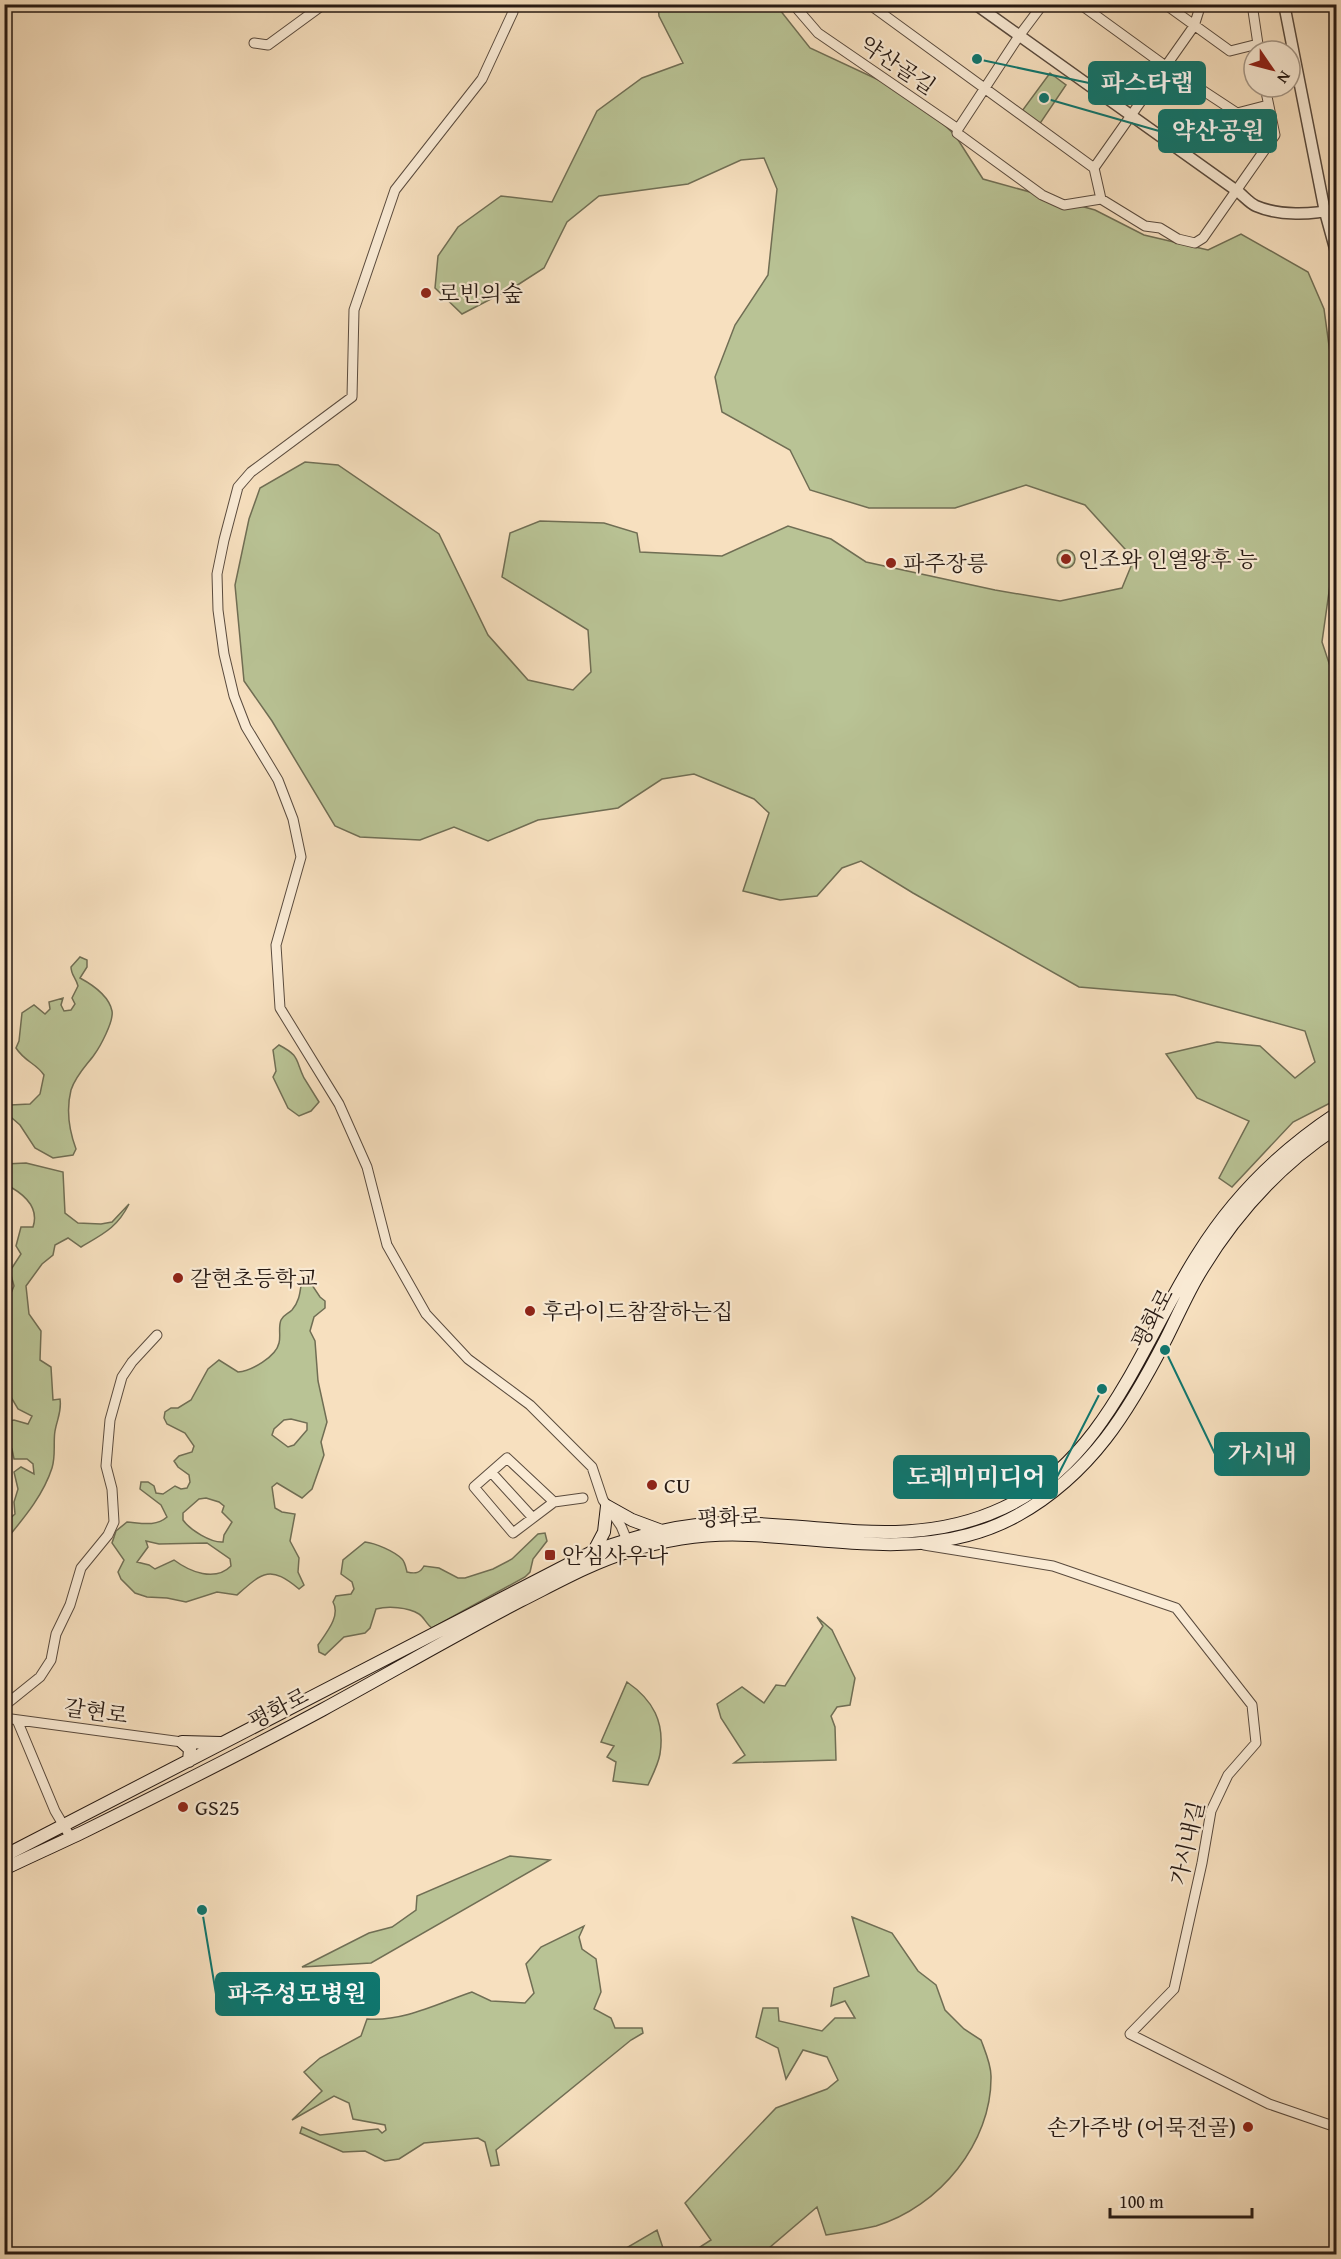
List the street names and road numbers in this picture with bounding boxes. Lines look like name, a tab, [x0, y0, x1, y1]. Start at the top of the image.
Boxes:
street label: 약산골길	[854, 28, 942, 102]
street label: 평화로	[1123, 1282, 1181, 1354]
street label: 평화로	[697, 1500, 761, 1534]
street label: 평화로	[242, 1679, 314, 1737]
street label: 갈현로	[62, 1691, 130, 1731]
street label: 가시내길	[1162, 1798, 1212, 1888]

